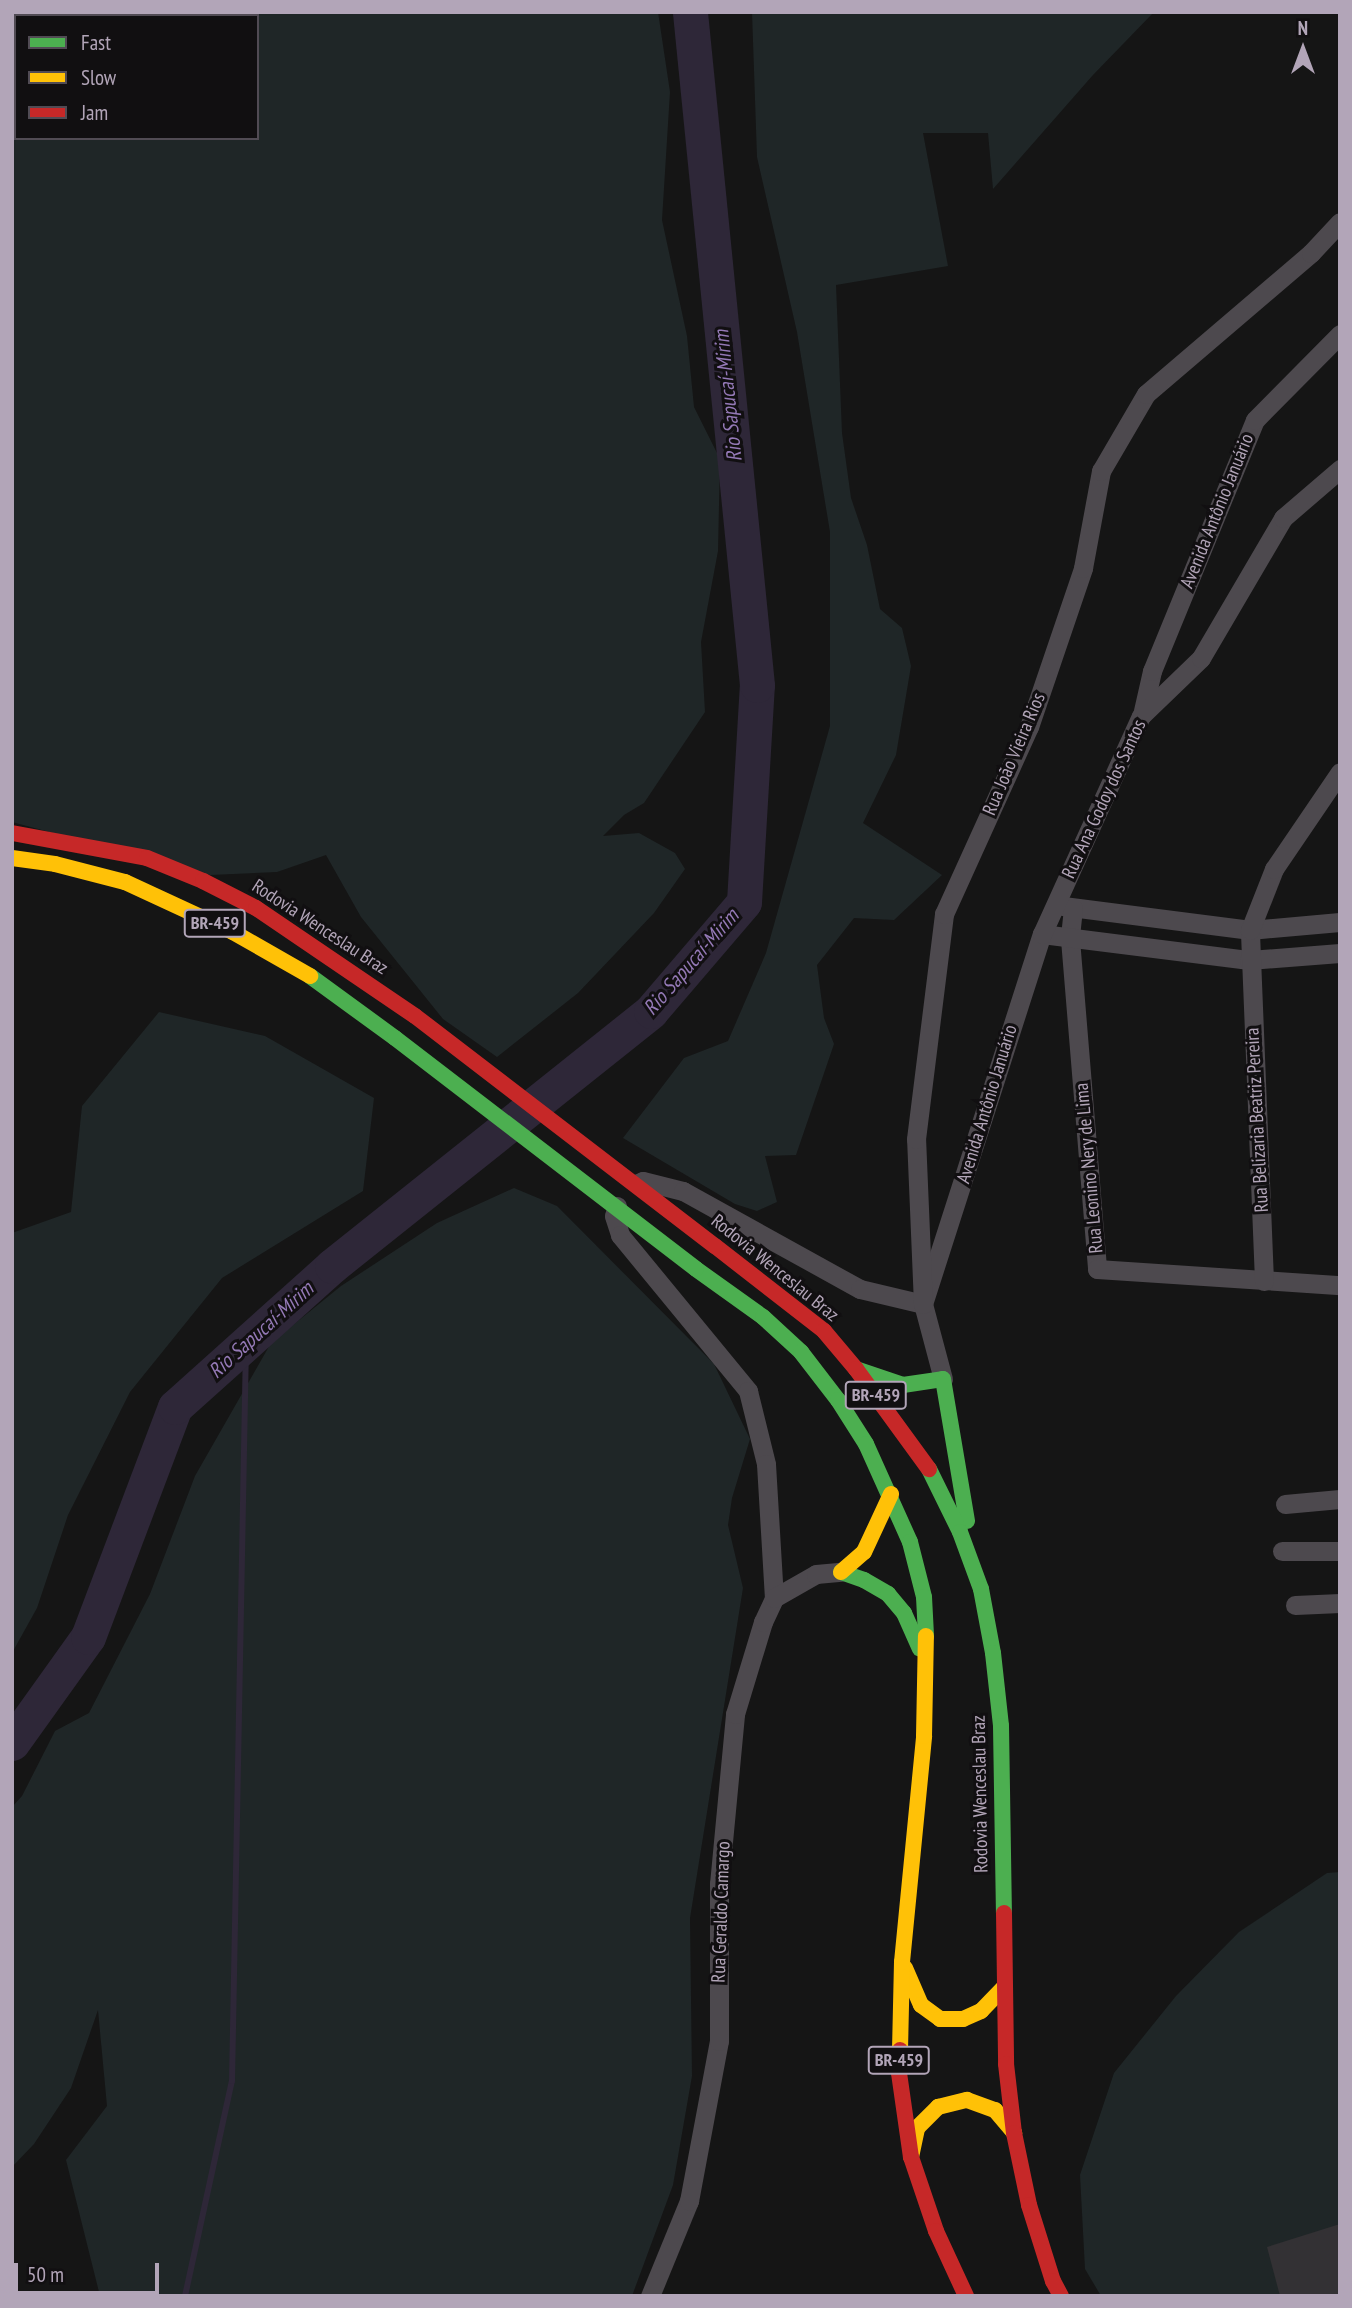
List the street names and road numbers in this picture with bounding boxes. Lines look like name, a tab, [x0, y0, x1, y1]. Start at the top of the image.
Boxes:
street label: Avenida Antônio Januário	[1175, 430, 1259, 592]
street label: Rua João Vieira Rios	[978, 689, 1050, 819]
street label: Rua Ana Godoy dos Santos	[1057, 716, 1151, 882]
street label: Rodovia Wenceslau Braz	[248, 874, 392, 980]
road number: BR-459	[184, 908, 246, 938]
street label: Avenida Antônio Januário	[952, 1022, 1022, 1186]
street label: Rua Belizaria Beatriz Pereira	[1241, 1027, 1273, 1213]
street label: Rua Leonino Nery de Lima	[1070, 1082, 1108, 1254]
street label: Rodovia Wenceslau Braz	[706, 1209, 844, 1327]
road number: BR-459	[844, 1380, 908, 1410]
street label: Rodovia Wenceslau Braz	[967, 1715, 993, 1873]
street label: Rua Geraldo Camargo	[707, 1841, 735, 1983]
road number: BR-459	[867, 2046, 930, 2074]

